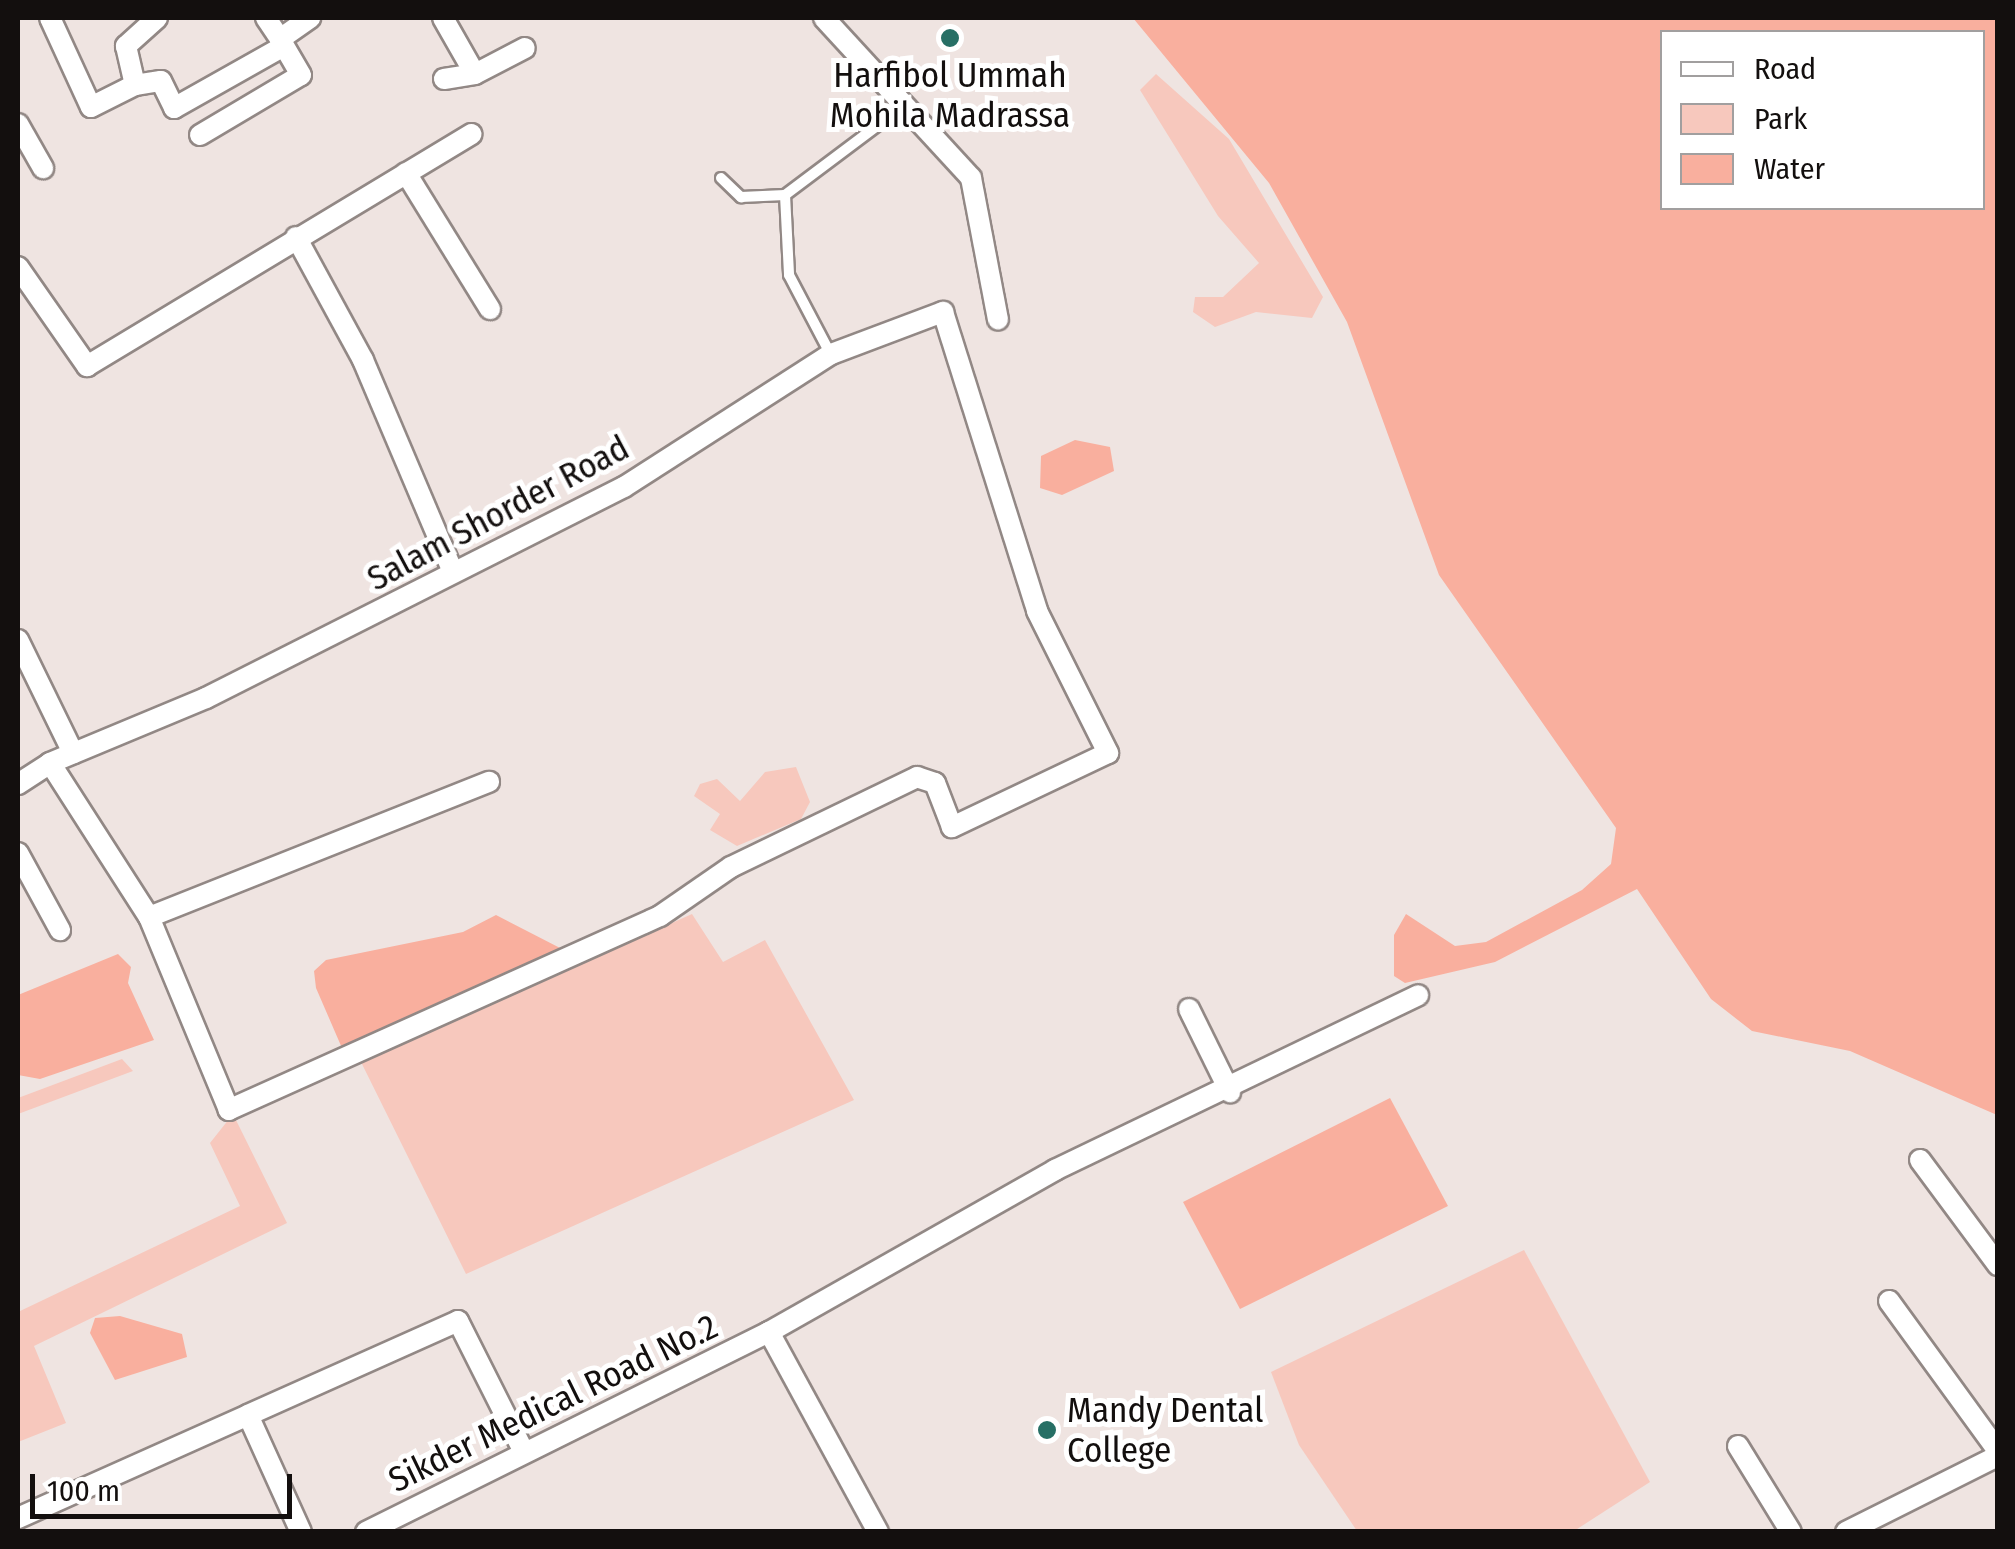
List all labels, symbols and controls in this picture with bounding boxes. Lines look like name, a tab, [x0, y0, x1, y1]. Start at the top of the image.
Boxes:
marker: Harfibol Ummah Mohila Madrassa	[939, 27, 961, 49]
legend	[1660, 30, 1985, 210]
text: Road	[1754, 51, 1816, 87]
place label: Harfibol Ummah Mohila Madrassa	[830, 54, 1070, 136]
text: Park	[1754, 101, 1807, 137]
text: Water	[1754, 151, 1825, 187]
street label: Salam Shorder Road	[360, 426, 636, 600]
street label: Sikder Medical Road No.2	[382, 1305, 724, 1501]
place label: Mandy Dental College	[1067, 1389, 1263, 1471]
marker: Mandy Dental College	[1036, 1419, 1058, 1441]
scale bar	[35, 1454, 298, 1516]
text: 100 m	[47, 1473, 120, 1509]

